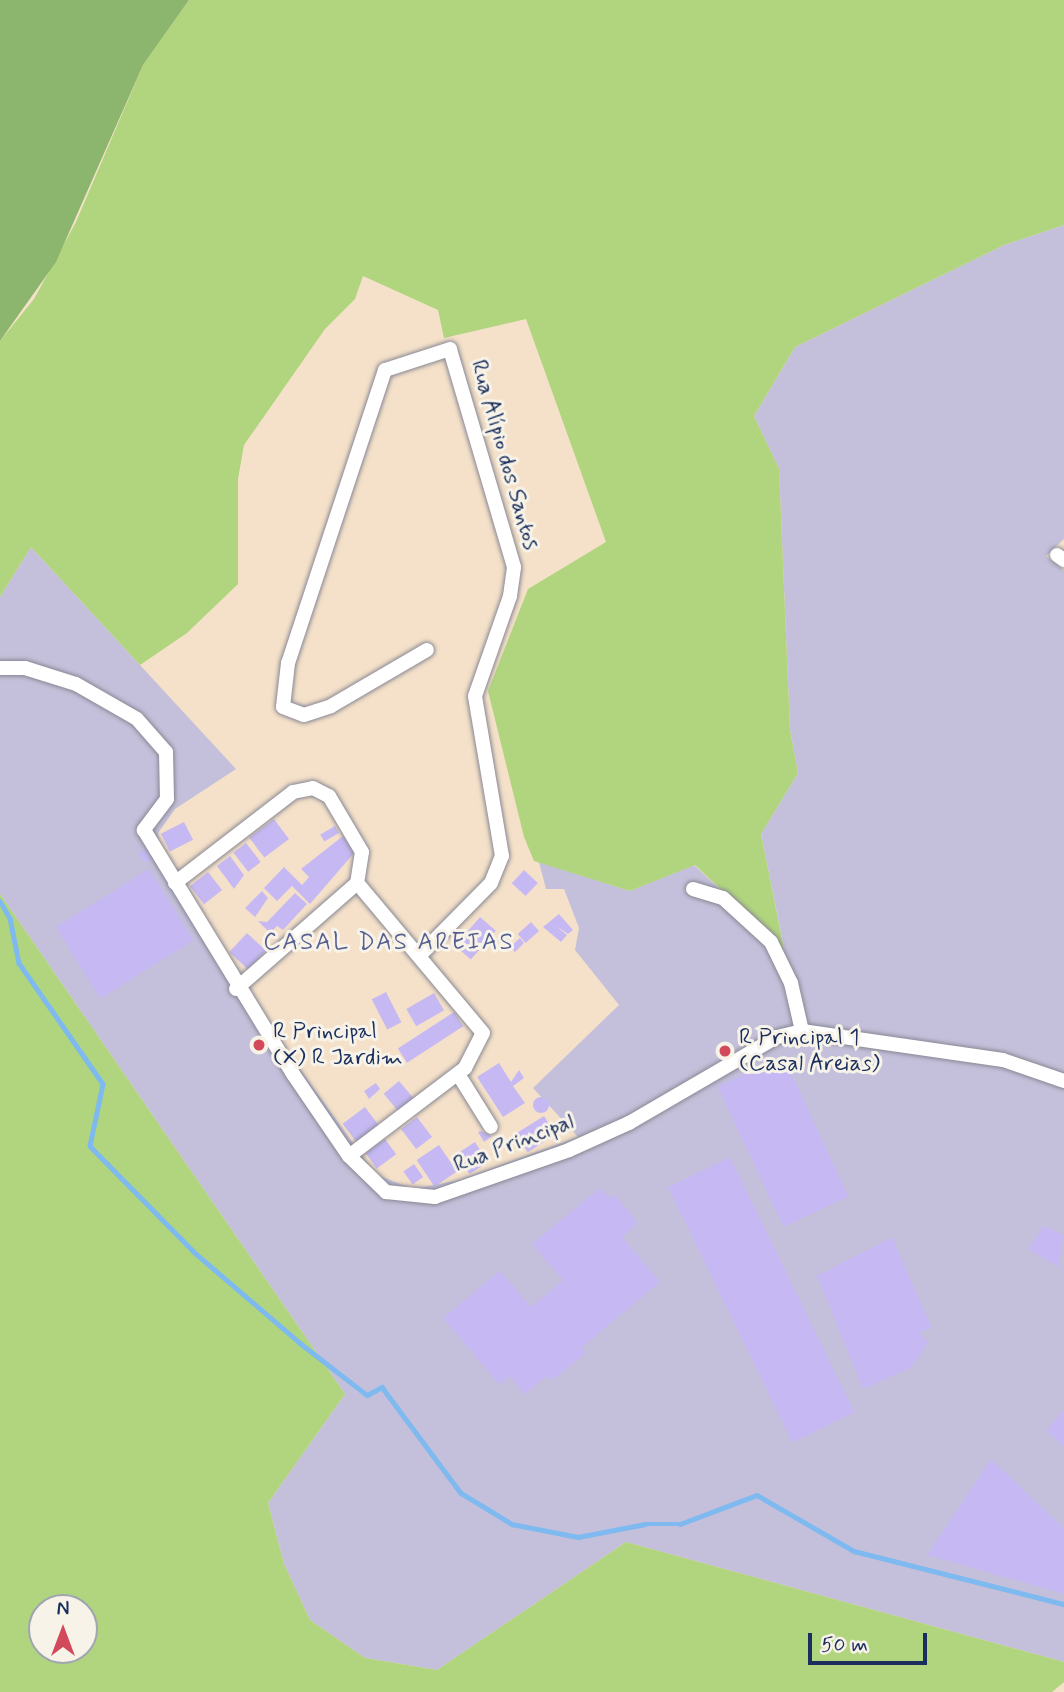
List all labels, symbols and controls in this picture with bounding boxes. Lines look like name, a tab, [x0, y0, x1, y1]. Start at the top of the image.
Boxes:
street label: Rua Alípio dos Santos	[463, 354, 545, 556]
district label: CASAL DAS AREIAS	[268, 929, 510, 957]
place label: R Principal (X) R Jardim	[273, 1018, 401, 1072]
place label: R Principal 1 (Casal Areias)	[739, 1024, 880, 1078]
marker: R Principal (X) R Jardim	[251, 1037, 267, 1053]
marker: R Principal 1 (Casal Areias)	[717, 1043, 733, 1059]
street label: Rua Principal	[449, 1108, 579, 1180]
north arrow	[28, 1594, 98, 1664]
text: N	[57, 1597, 69, 1622]
scale bar	[812, 1618, 931, 1662]
text: 50 m	[821, 1631, 868, 1659]

